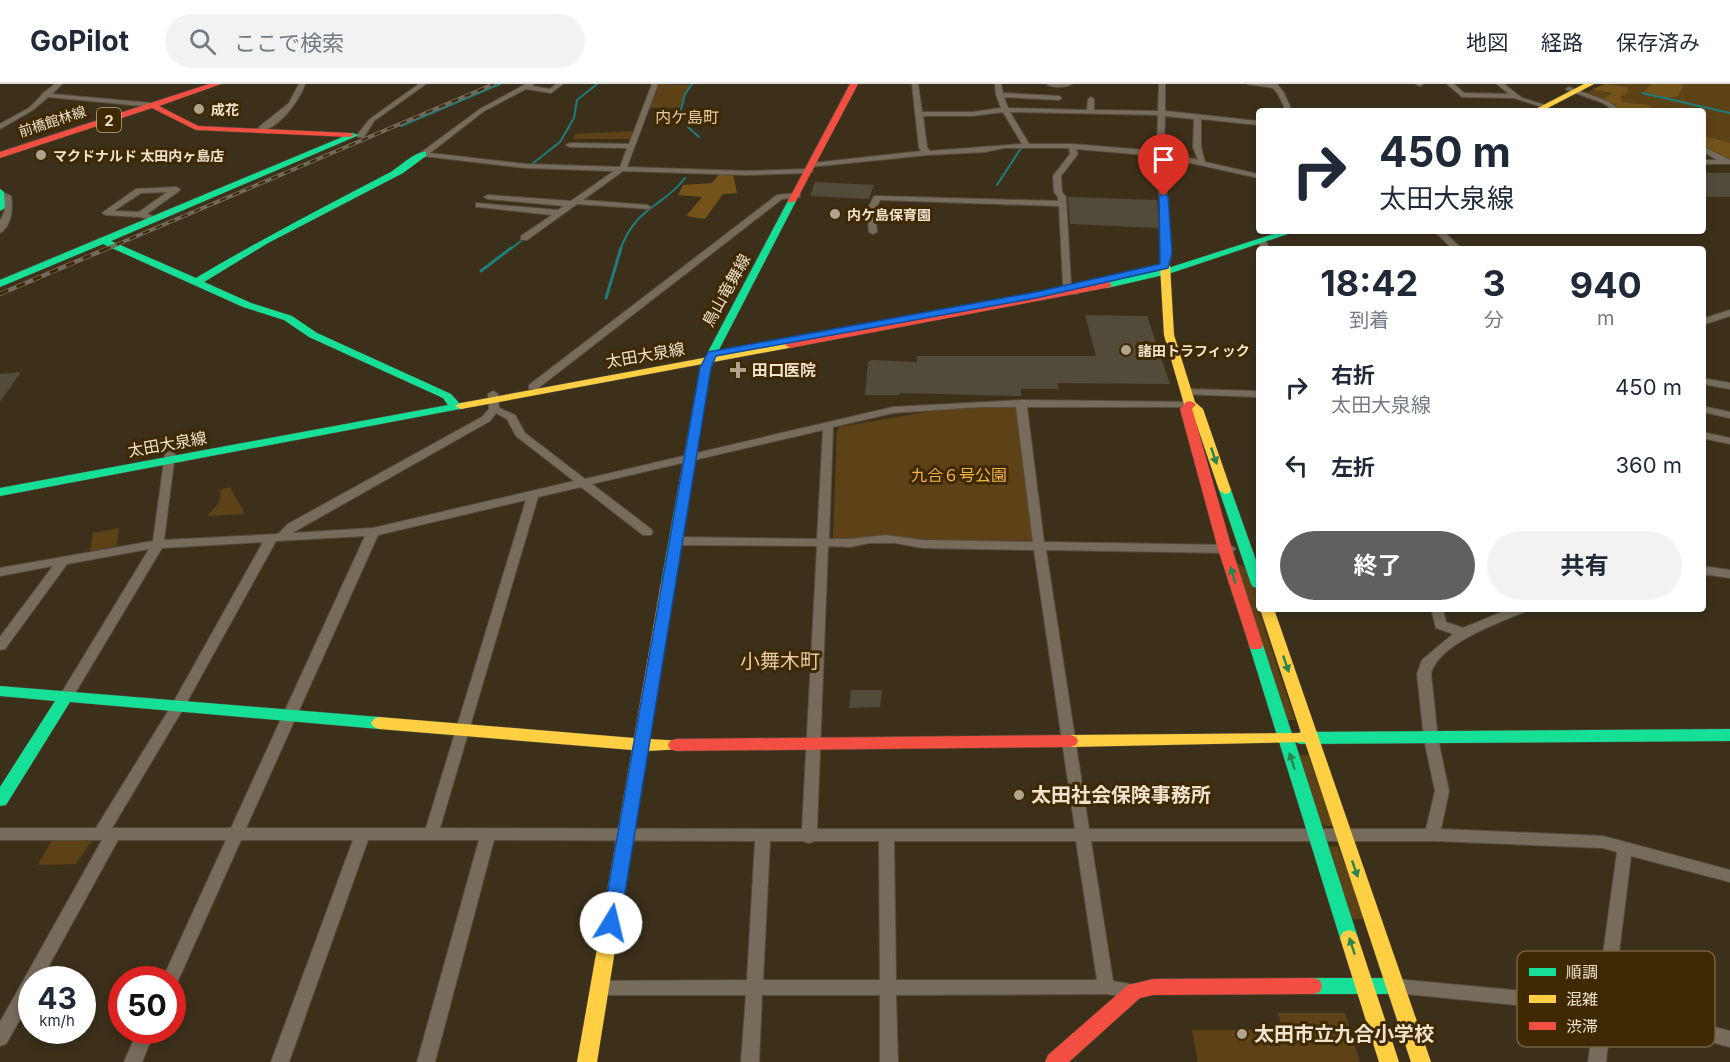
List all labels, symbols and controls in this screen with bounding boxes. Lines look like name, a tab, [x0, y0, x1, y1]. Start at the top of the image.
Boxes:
search box	[165, 14, 585, 68]
text: GoPilot	[30, 24, 129, 58]
icon: search	[186, 25, 219, 58]
text: ここで検索	[234, 30, 344, 56]
text: 地図	[1466, 30, 1508, 55]
text: 経路	[1541, 30, 1583, 55]
text: 保存済み	[1616, 30, 1700, 55]
place label: 成花	[211, 101, 239, 118]
street label: 前橋館林線	[16, 102, 88, 140]
marker: 成花	[192, 102, 206, 116]
district label: 内ケ島町	[655, 107, 719, 127]
road number: 2	[97, 108, 121, 132]
text: 450 m	[1379, 126, 1511, 177]
icon: right	[1280, 132, 1358, 210]
pin	[1138, 134, 1189, 196]
icon: arrive	[1147, 143, 1180, 176]
place label: マクドナルド 太田内ヶ島店	[53, 147, 224, 164]
marker: マクドナルド 太田内ヶ島店	[34, 148, 48, 162]
text: 太田大泉線	[1379, 182, 1514, 215]
place label: 内ケ島保育園	[847, 206, 931, 223]
marker: 内ケ島保育園	[828, 207, 842, 221]
street label: 鳥山竜舞線	[698, 250, 754, 330]
text: 18:42	[1320, 261, 1418, 305]
text: 3	[1482, 261, 1506, 305]
text: 940	[1570, 263, 1642, 307]
text: m	[1597, 306, 1615, 330]
text: 到着	[1349, 308, 1389, 332]
text: 分	[1484, 308, 1504, 332]
street label: 太田大泉線	[604, 338, 686, 372]
place label: 諸田トラフィック	[1138, 342, 1250, 359]
marker: 諸田トラフィック	[1119, 343, 1133, 357]
place label: 田口医院	[752, 360, 816, 380]
marker: 田口医院	[729, 361, 747, 379]
text: 右折	[1331, 362, 1375, 388]
icon: right	[1280, 371, 1313, 404]
text: 450 m	[1615, 374, 1682, 400]
text: 太田大泉線	[1331, 393, 1431, 417]
street label: 太田大泉線	[126, 427, 208, 461]
one-way arrow	[1209, 447, 1219, 465]
icon: left	[1280, 449, 1313, 482]
text: 360 m	[1615, 452, 1682, 478]
text: 左折	[1331, 454, 1375, 480]
park label: 九合６号公園	[911, 465, 1007, 485]
button: 終了	[1280, 531, 1475, 600]
button: 共有	[1487, 531, 1682, 600]
one-way arrow	[1228, 566, 1237, 584]
district label: 小舞木町	[740, 649, 820, 673]
one-way arrow	[1281, 655, 1291, 673]
one-way arrow	[1287, 752, 1296, 770]
place label: 太田社会保険事務所	[1031, 783, 1211, 807]
marker: 太田社会保険事務所	[1012, 788, 1026, 802]
one-way arrow	[1351, 860, 1361, 878]
position arrow	[579, 891, 643, 955]
one-way arrow	[1347, 937, 1356, 955]
legend	[1517, 951, 1715, 1047]
text: 順調	[1566, 962, 1598, 982]
speed limit sign: 50	[108, 966, 186, 1044]
text: 43	[37, 980, 77, 1016]
text: 混雑	[1566, 989, 1598, 1009]
text: km/h	[39, 1011, 75, 1030]
text: 渋滞	[1566, 1016, 1598, 1036]
place label: 太田市立九合小学校	[1254, 1022, 1434, 1046]
marker: 太田市立九合小学校	[1235, 1027, 1249, 1041]

